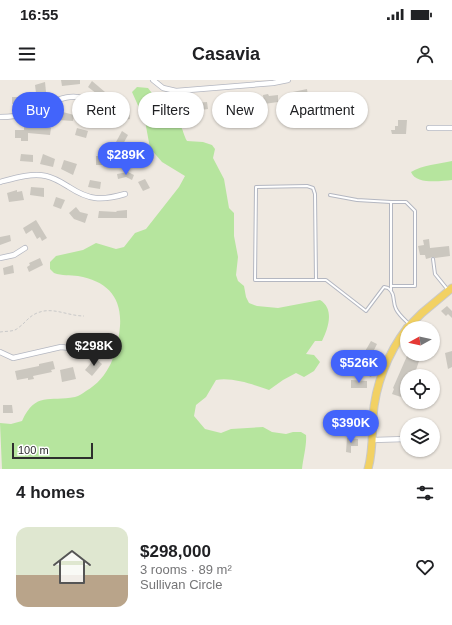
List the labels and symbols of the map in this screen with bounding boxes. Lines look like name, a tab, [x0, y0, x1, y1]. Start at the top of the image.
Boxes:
pin: $289K	[98, 142, 154, 176]
north arrow	[400, 321, 440, 361]
pin: $298K	[66, 333, 122, 367]
pin: $526K	[331, 350, 387, 384]
pin: $390K	[323, 410, 379, 444]
scale bar	[12, 441, 93, 460]

